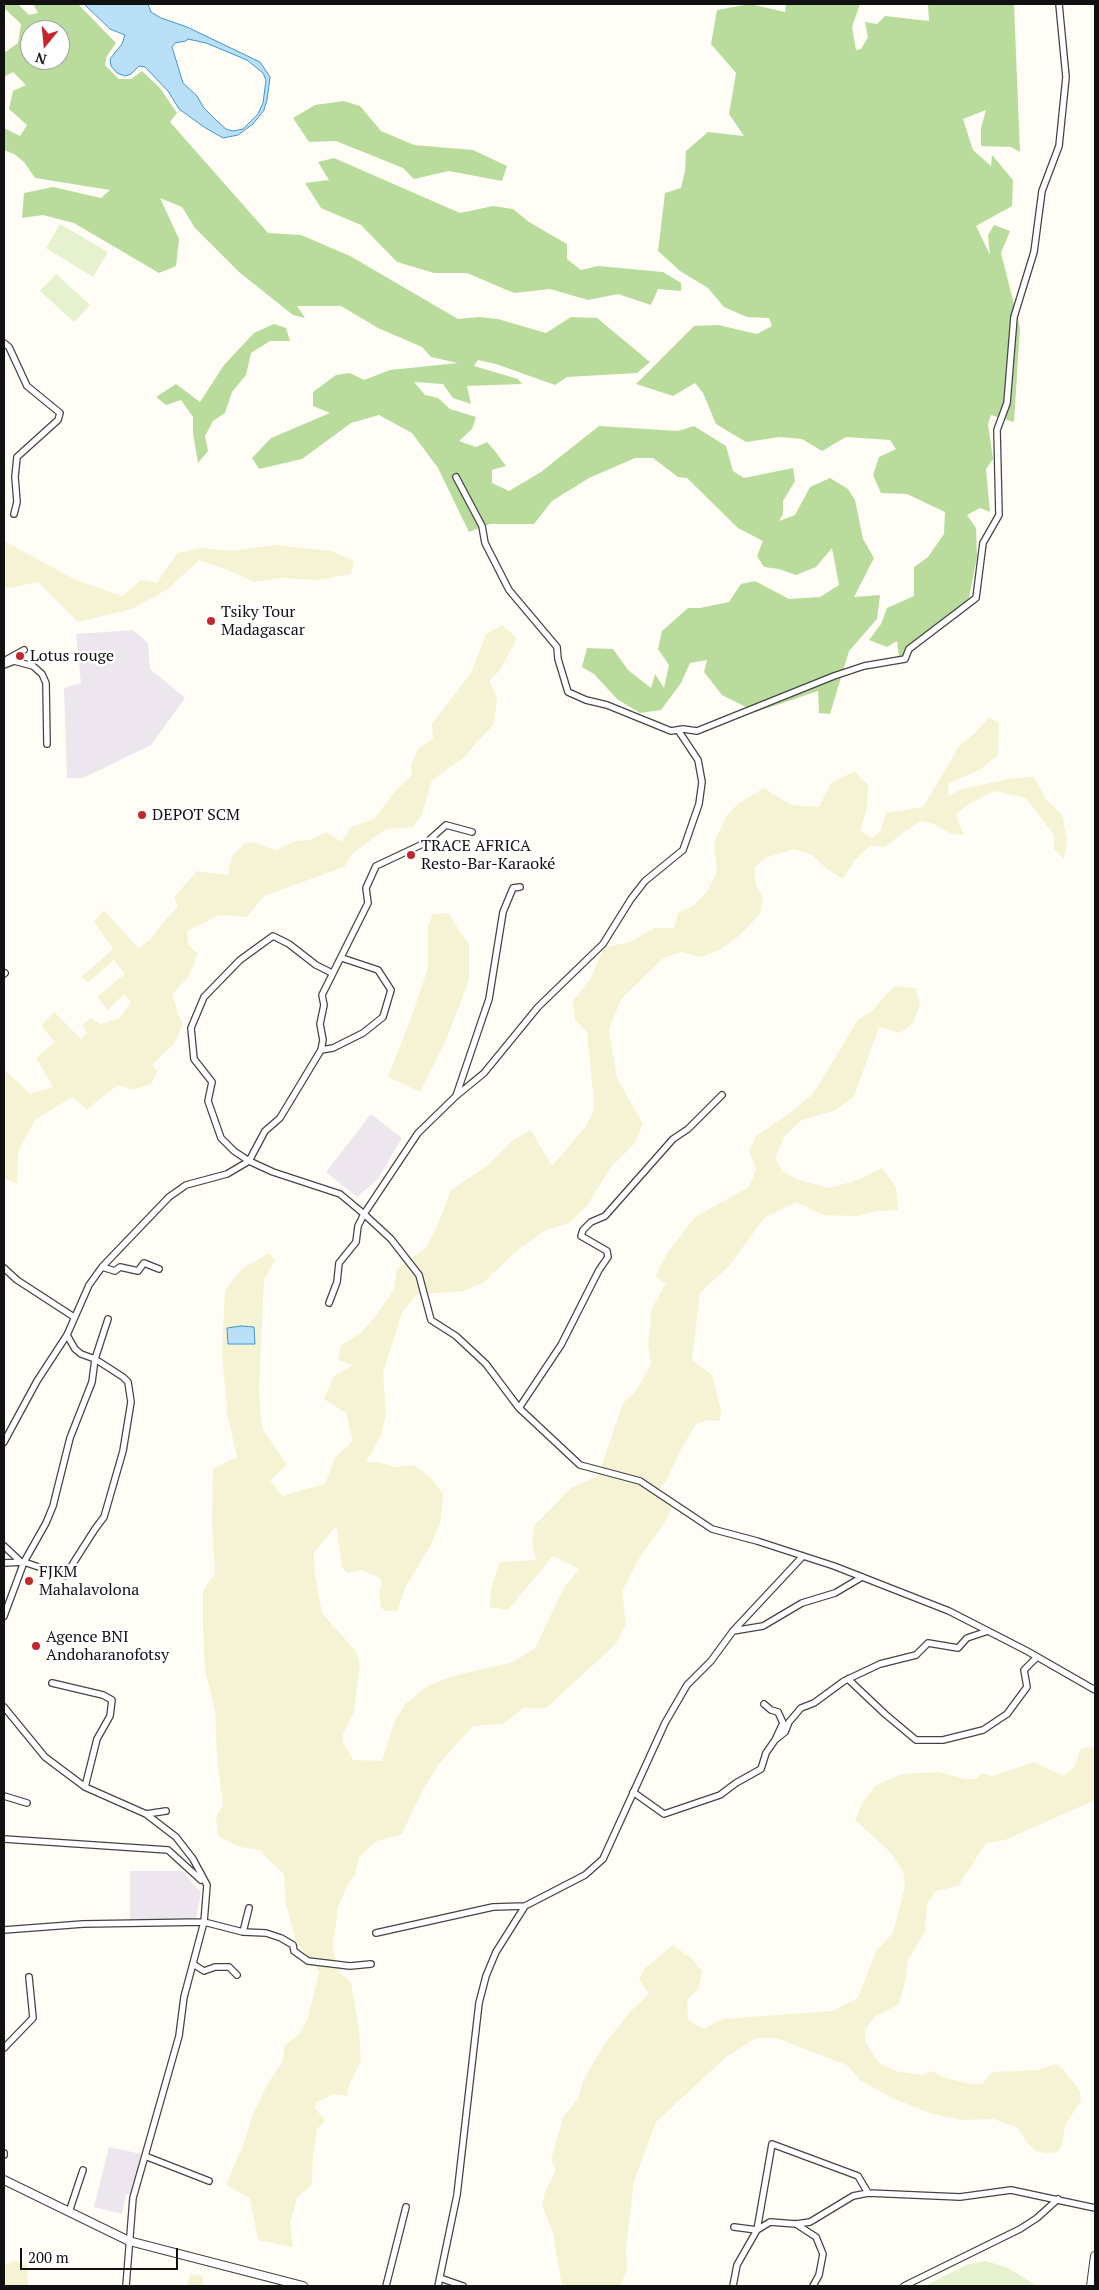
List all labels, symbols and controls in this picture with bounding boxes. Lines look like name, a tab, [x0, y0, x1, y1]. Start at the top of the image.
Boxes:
north arrow	[20, 20, 70, 70]
text: N	[33, 48, 49, 70]
place label: Tsiky Tour Madagascar	[221, 602, 305, 640]
marker: Tsiky Tour Madagascar	[205, 615, 217, 627]
place label: Lotus rouge	[30, 646, 114, 666]
marker: Lotus rouge	[14, 650, 26, 662]
place label: DEPOT SCM	[152, 805, 240, 825]
marker: DEPOT SCM	[136, 809, 148, 821]
place label: TRACE AFRICA Resto-Bar-Karaoké	[421, 836, 555, 874]
marker: TRACE AFRICA Resto-Bar-Karaoké	[405, 849, 417, 861]
place label: FJKM Mahalavolona	[39, 1562, 139, 1600]
marker: FJKM Mahalavolona	[23, 1575, 35, 1587]
place label: Agence BNI Andoharanofotsy	[46, 1627, 169, 1665]
marker: Agence BNI Andoharanofotsy	[30, 1640, 42, 1652]
scale bar	[22, 2238, 180, 2270]
text: 200 m	[28, 2247, 69, 2267]

